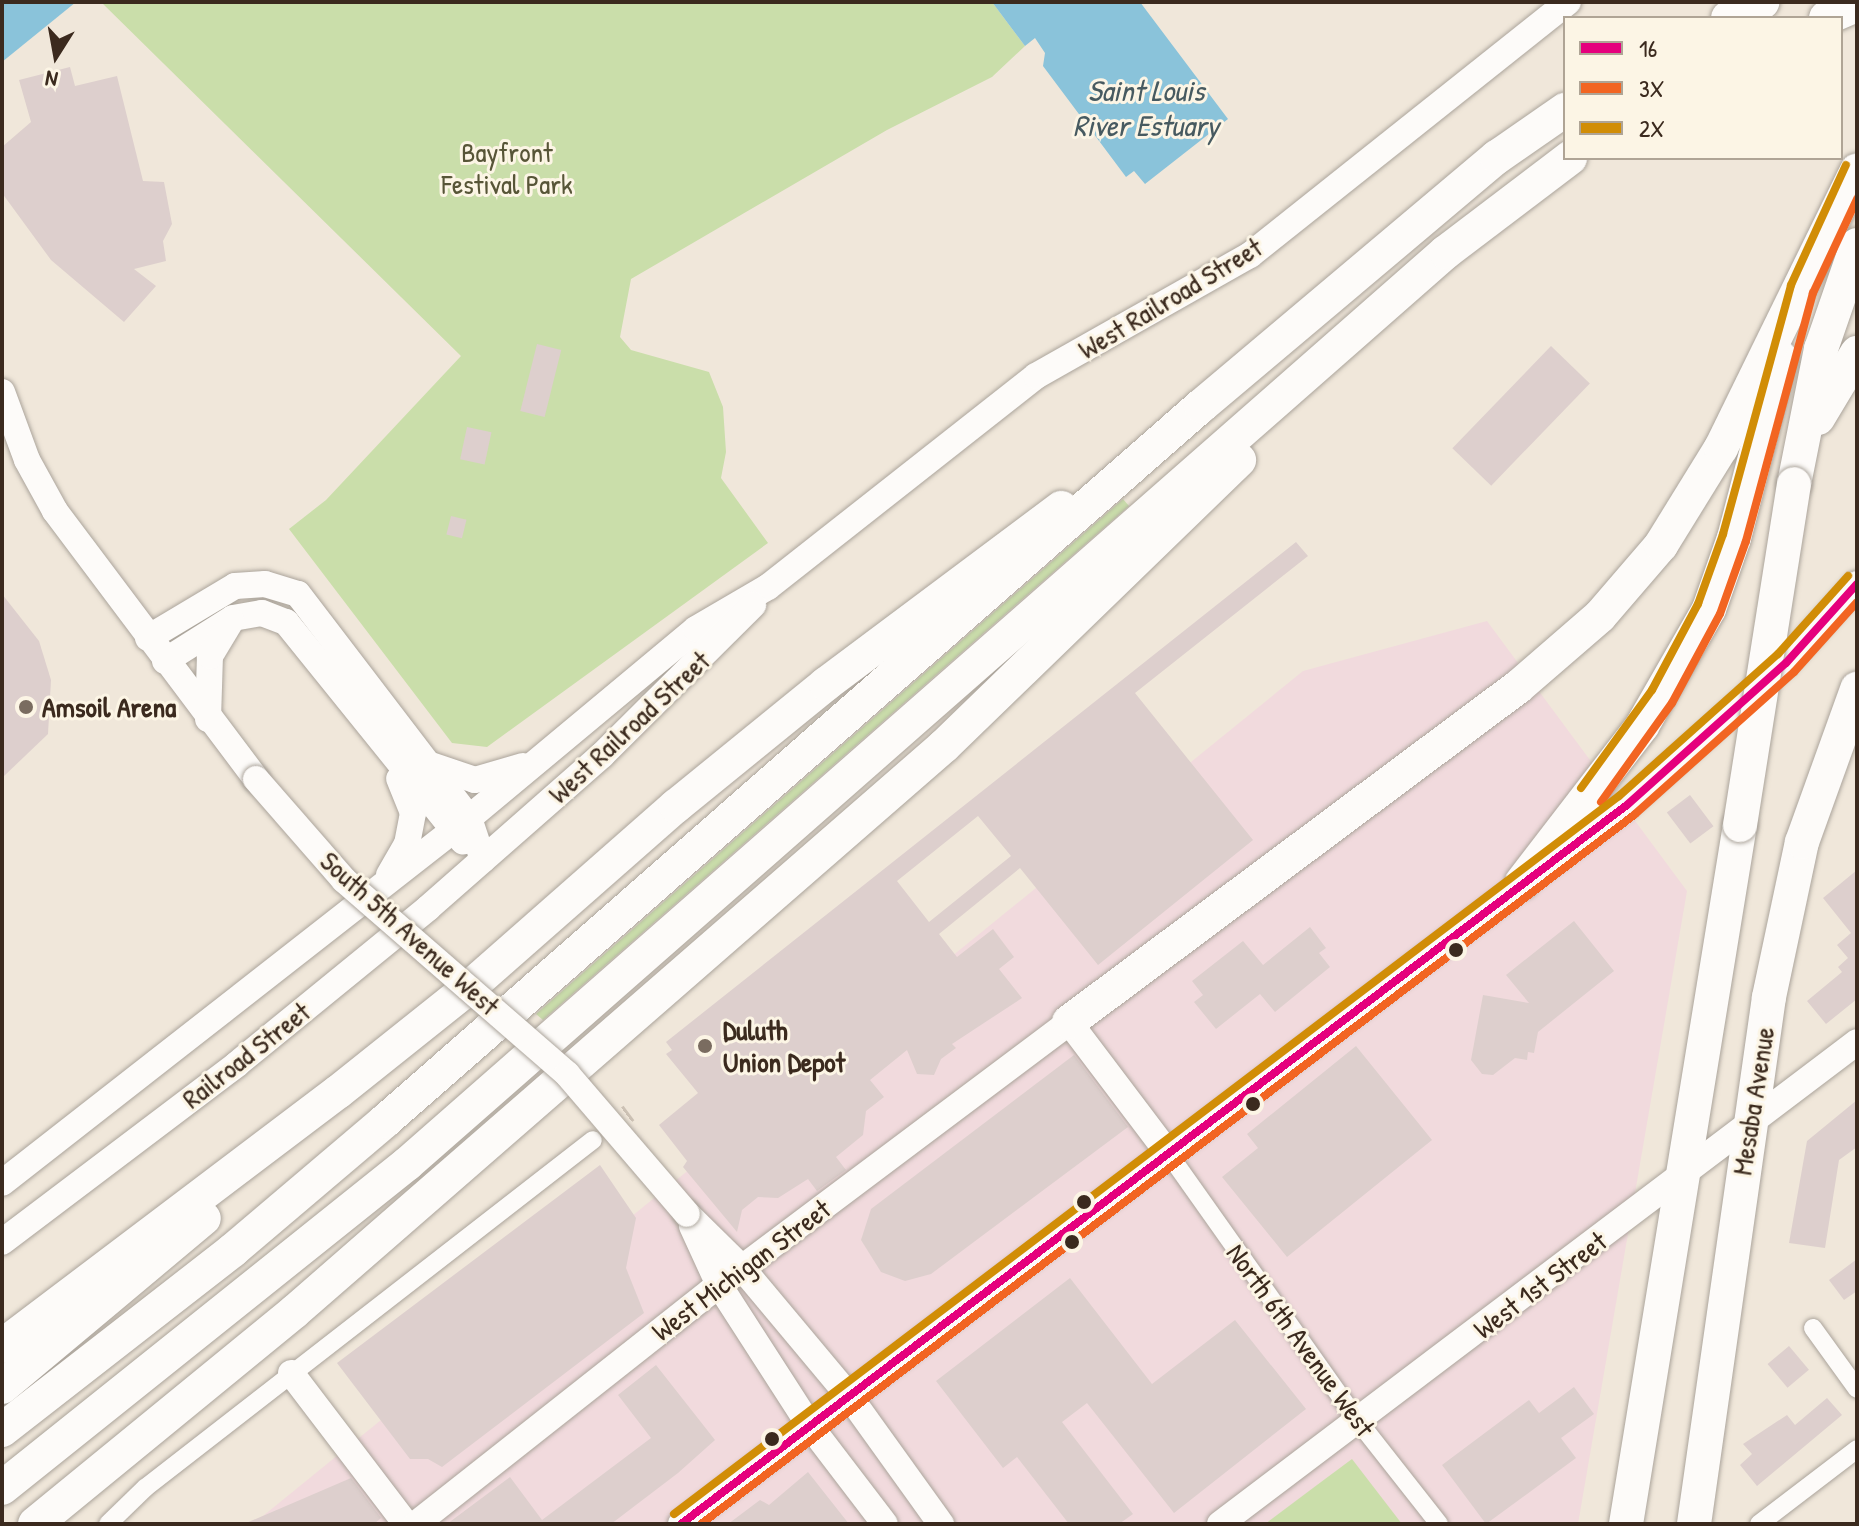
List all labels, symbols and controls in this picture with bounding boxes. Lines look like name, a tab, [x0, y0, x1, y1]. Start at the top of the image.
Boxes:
north arrow	[16, 16, 96, 96]
legend	[1563, 16, 1843, 160]
text: 16	[1639, 32, 1657, 64]
text: N	[43, 64, 60, 95]
water label: Saint Louis River Estuary	[1073, 72, 1219, 142]
text: 3X	[1639, 72, 1664, 104]
text: 2X	[1639, 112, 1665, 144]
park label: Bayfront Festival Park	[441, 135, 573, 201]
street label: West Railroad Street	[1072, 230, 1268, 366]
street label: West Railroad Street	[541, 644, 717, 810]
place label: Amsoil Arena	[42, 690, 176, 724]
marker: Amsoil Arena	[17, 698, 35, 716]
street label: South 5th Avenue West	[314, 844, 506, 1022]
unlabelled marker	[1448, 942, 1464, 958]
street label: Railroad Street	[175, 995, 317, 1115]
place label: Duluth Union Depot	[723, 1013, 845, 1079]
street label: Mesaba Avenue	[1725, 1025, 1781, 1177]
marker: Duluth Union Depot	[694, 1035, 716, 1057]
unlabelled marker	[1245, 1096, 1261, 1112]
street label: West Michigan Street	[645, 1192, 837, 1348]
unlabelled marker	[1076, 1194, 1092, 1210]
street label: West 1st Street	[1467, 1224, 1613, 1346]
unlabelled marker	[1064, 1234, 1080, 1250]
street label: North 6th Avenue West	[1220, 1237, 1382, 1443]
unlabelled marker	[764, 1431, 780, 1447]

